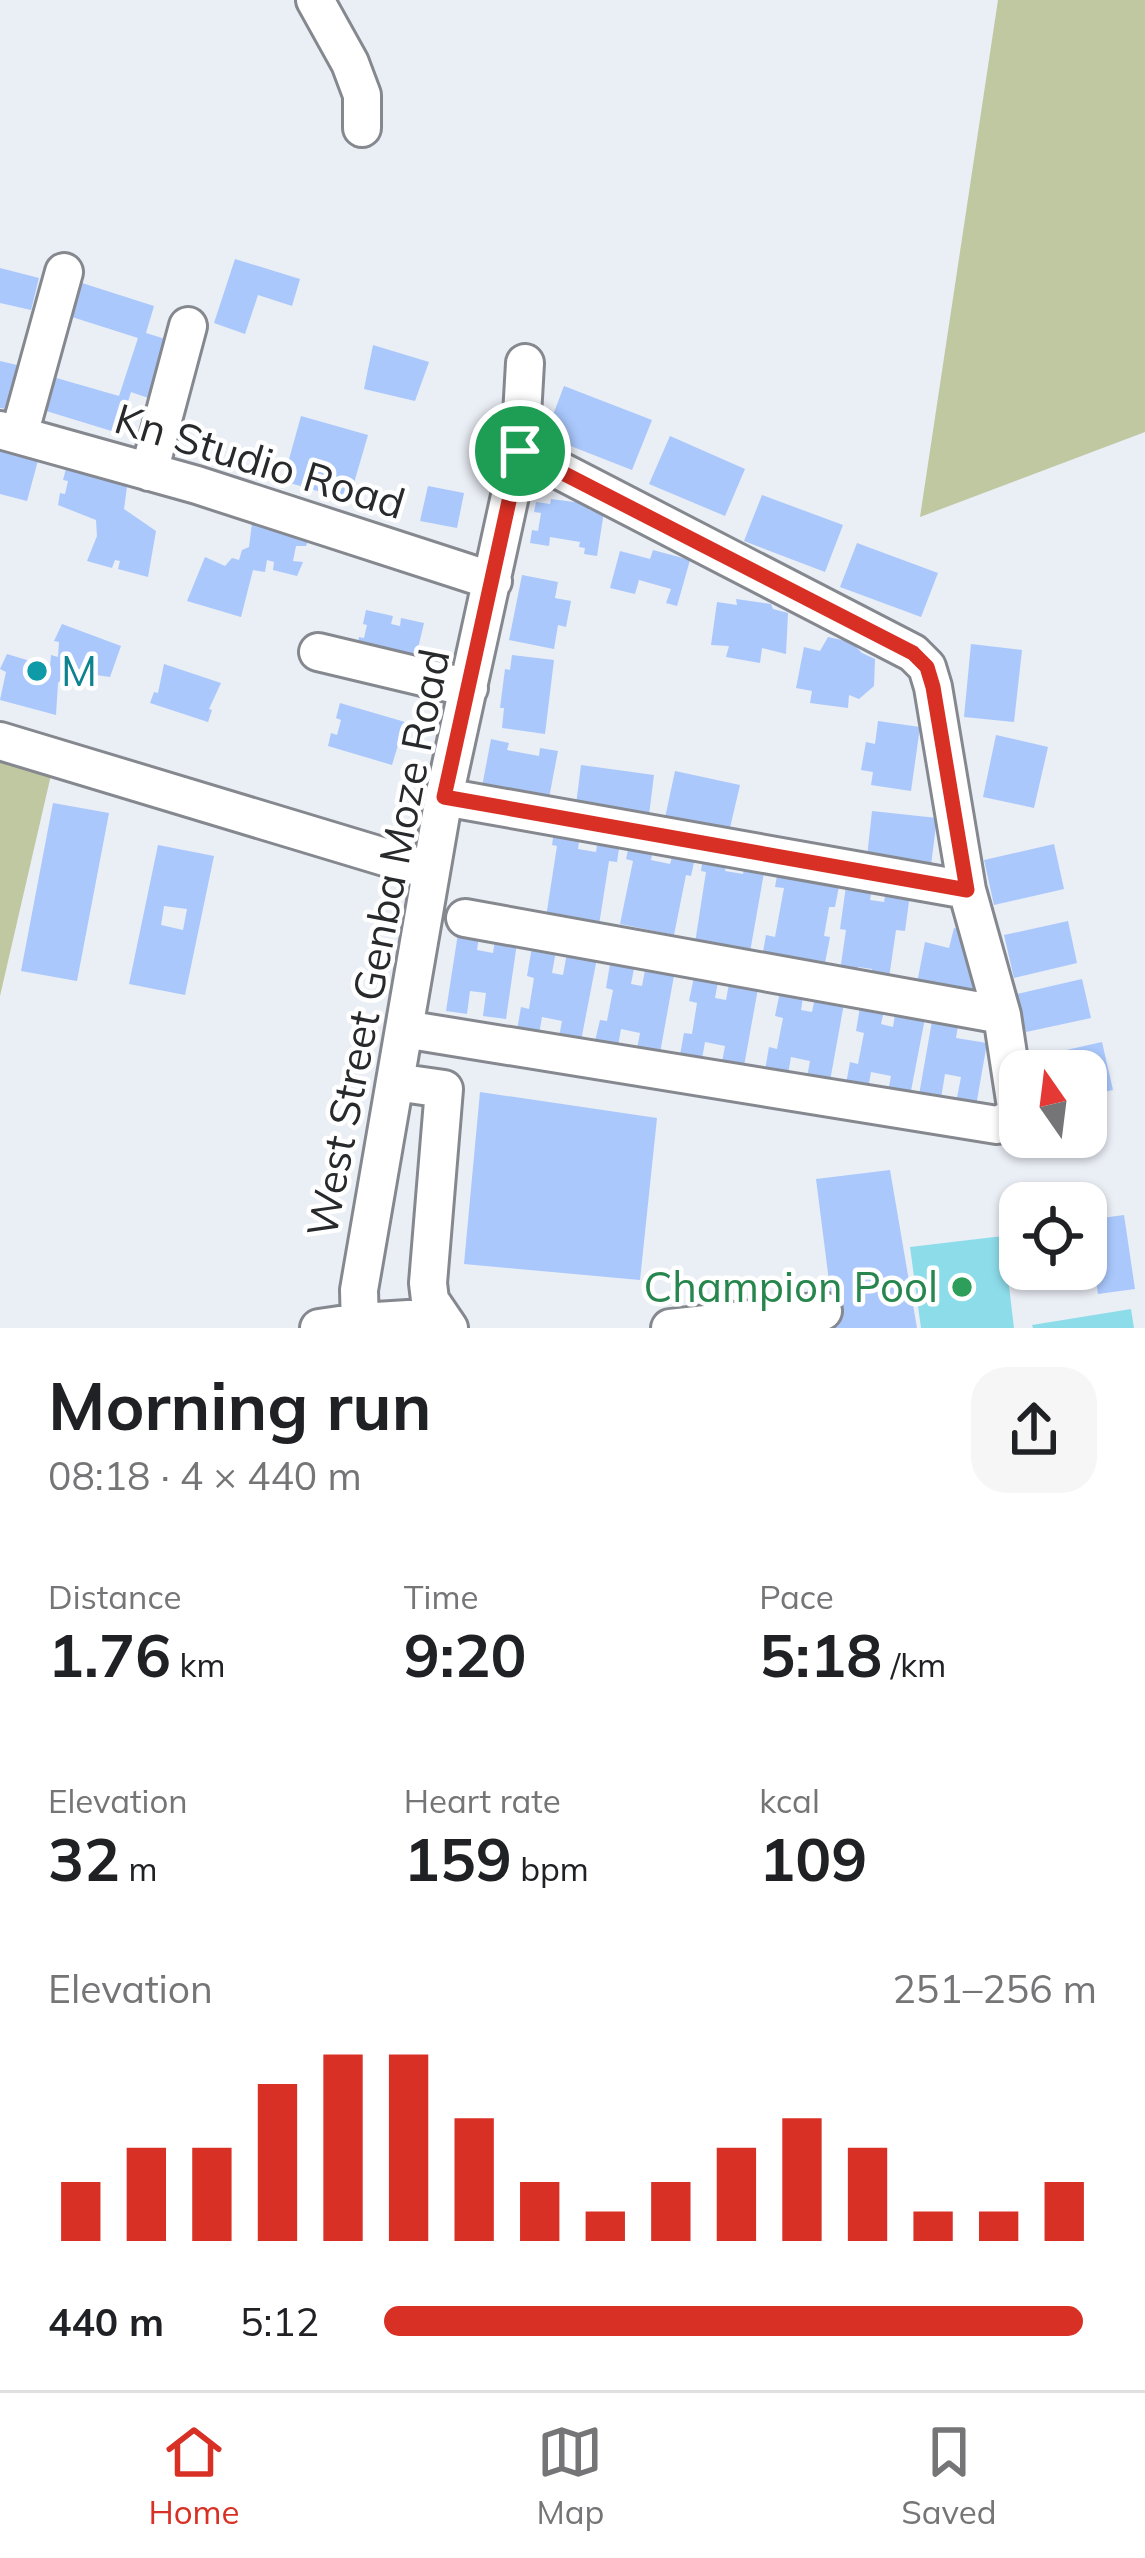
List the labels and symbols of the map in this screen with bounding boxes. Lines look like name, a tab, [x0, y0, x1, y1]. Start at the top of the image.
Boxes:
street label: Kn Studio Road	[109, 391, 412, 530]
pin	[469, 400, 571, 502]
place label: M	[61, 644, 97, 697]
street label: West Street Genba Moze Road	[294, 644, 461, 1241]
marker: M	[24, 658, 50, 684]
north arrow	[999, 1050, 1107, 1158]
place label: Champion Pool	[643, 1260, 938, 1313]
marker: Champion Pool	[949, 1274, 975, 1300]

